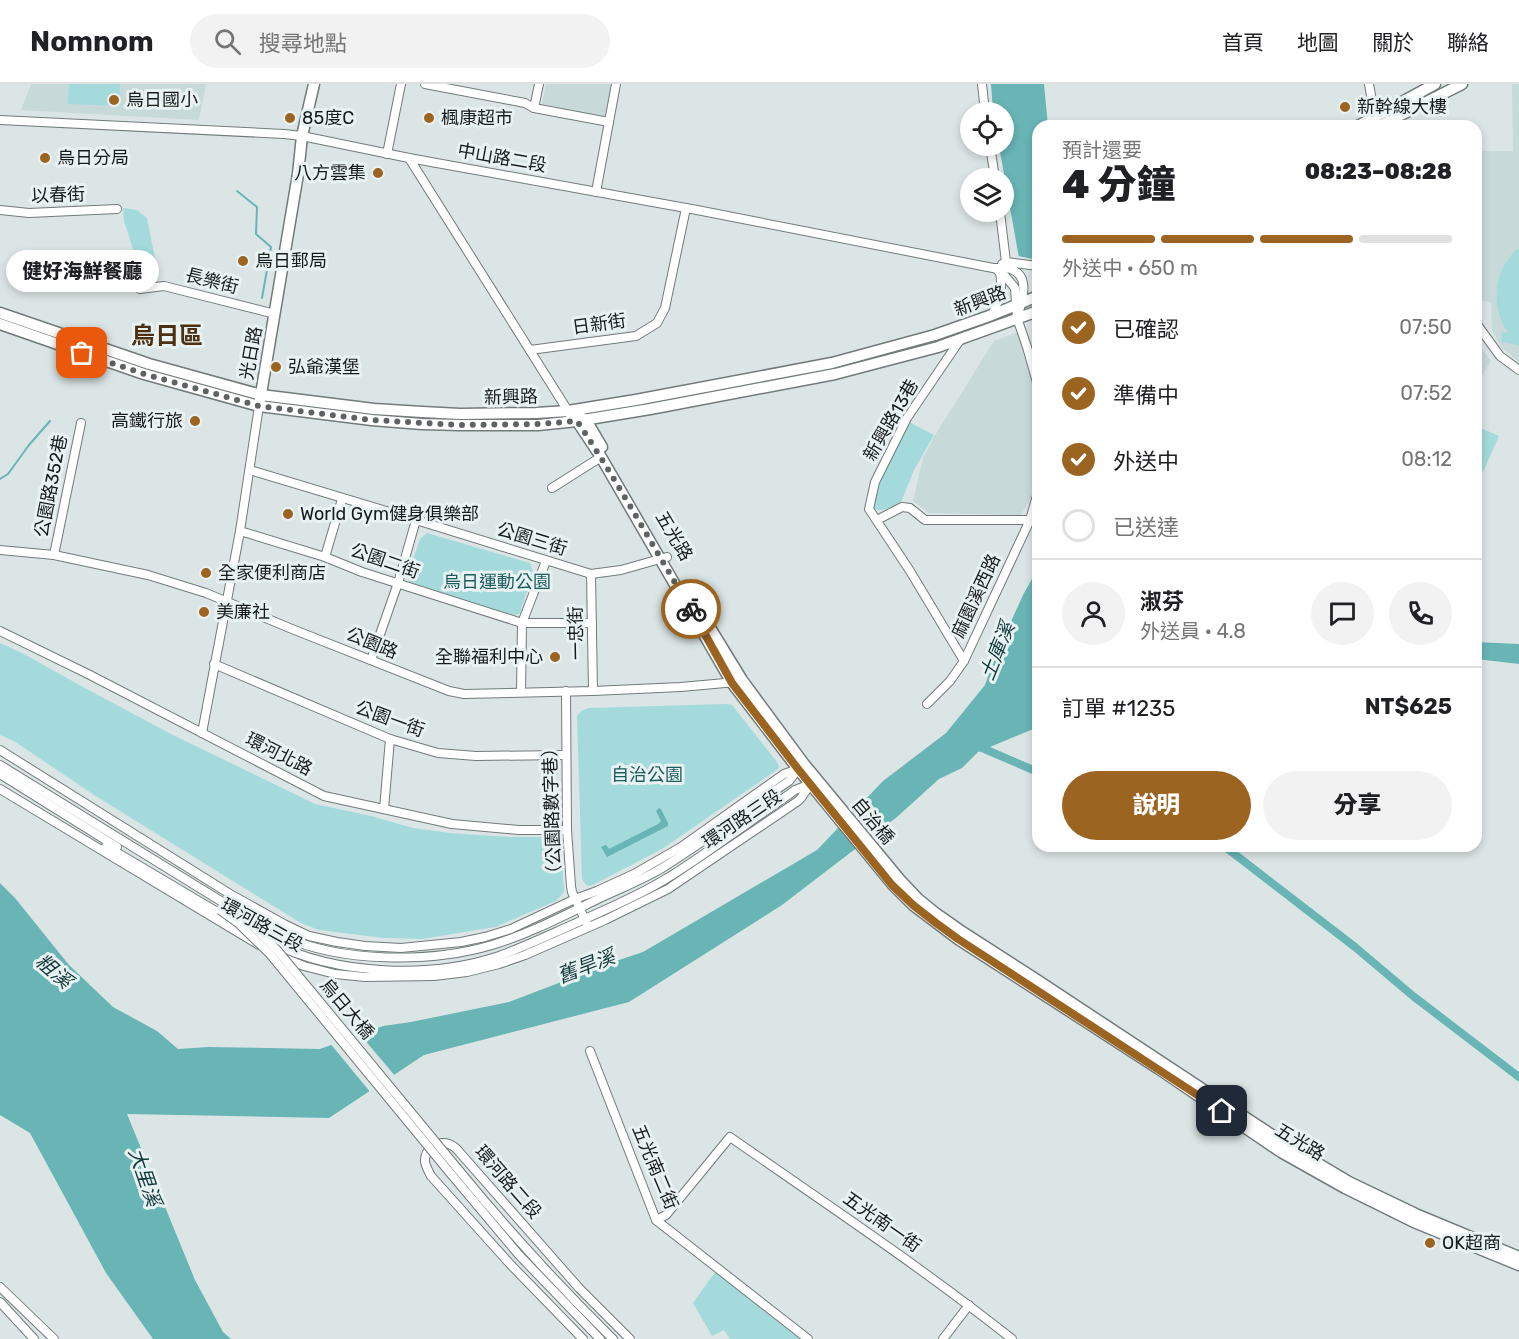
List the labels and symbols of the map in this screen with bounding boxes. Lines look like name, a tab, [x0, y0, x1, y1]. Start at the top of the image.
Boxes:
place label: 烏日國小	[126, 89, 198, 111]
marker: 烏日國小	[107, 93, 121, 107]
place label: 新幹線大樓	[1357, 96, 1447, 118]
marker: 新幹線大樓	[1338, 100, 1352, 114]
place label: 85度C	[302, 107, 354, 129]
place label: 楓康超市	[441, 107, 513, 129]
marker: 85度C	[283, 111, 297, 125]
marker: 楓康超市	[422, 111, 436, 125]
street label: 中山路二段	[456, 139, 548, 177]
place label: 烏日分局	[57, 147, 129, 169]
marker: 烏日分局	[38, 151, 52, 165]
place label: 八方雲集	[294, 162, 366, 184]
marker: 八方雲集	[371, 166, 385, 180]
street label: 以春街	[31, 183, 85, 207]
place label: 烏日郵局	[255, 250, 327, 272]
callout: 健好海鮮餐廳	[5, 251, 158, 293]
marker: 烏日郵局	[236, 254, 250, 268]
street label: 長樂街	[183, 264, 241, 298]
street label: 新興路	[951, 281, 1009, 321]
street label: 日新街	[571, 309, 627, 339]
district label: 烏日區	[131, 322, 203, 350]
street label: 光日路	[235, 325, 267, 381]
pin	[56, 327, 107, 378]
place label: 弘爺漢堡	[288, 356, 360, 378]
marker: 弘爺漢堡	[269, 360, 283, 374]
street label: 新興路13巷	[859, 375, 923, 465]
street label: 新興路	[484, 386, 538, 408]
place label: 高鐵行旅	[111, 410, 183, 432]
marker: 高鐵行旅	[188, 414, 202, 428]
street label: 公園路352巷	[30, 433, 72, 539]
place label: World Gym健身俱樂部	[300, 503, 479, 525]
marker: World Gym健身俱樂部	[281, 507, 295, 521]
street label: 五光路	[651, 507, 697, 565]
street label: 公園三街	[494, 518, 570, 560]
street label: 公園二街	[347, 539, 423, 583]
street label: 麻園溪西路	[947, 551, 1005, 641]
place label: 全家便利商店	[218, 562, 326, 584]
marker: 全家便利商店	[199, 566, 213, 580]
park label: 烏日運動公園	[443, 571, 551, 593]
courier	[661, 579, 721, 639]
place label: 美廉社	[216, 601, 270, 623]
marker: 美廉社	[197, 605, 211, 619]
street label: 一忠街	[565, 606, 587, 660]
water label: 土庫溪	[975, 616, 1020, 683]
street label: 公園路	[343, 623, 401, 663]
place label: 全聯福利中心	[435, 646, 543, 668]
marker: 全聯福利中心	[548, 650, 562, 664]
street label: 公園一街	[352, 696, 428, 742]
street label: 環河北路	[242, 728, 316, 780]
street label: （公園路數字巷）	[538, 739, 566, 883]
park label: 自治公園	[611, 764, 683, 786]
street label: 環河路三段	[699, 785, 785, 853]
street label: 自治橋	[847, 793, 899, 849]
street label: 環河路三段	[217, 894, 307, 956]
water label: 舊旱溪	[554, 943, 621, 988]
water label: 粗溪	[31, 949, 79, 995]
street label: 烏日大橋	[315, 974, 379, 1044]
pin	[1196, 1085, 1247, 1136]
street label: 五光路	[1271, 1119, 1329, 1165]
street label: 五光南二街	[627, 1121, 683, 1213]
street label: 環河路二段	[470, 1141, 546, 1223]
water label: 大里溪	[124, 1145, 167, 1212]
street label: 五光南一街	[839, 1187, 925, 1257]
place label: OK超商	[1442, 1232, 1501, 1254]
marker: OK超商	[1423, 1236, 1437, 1250]

